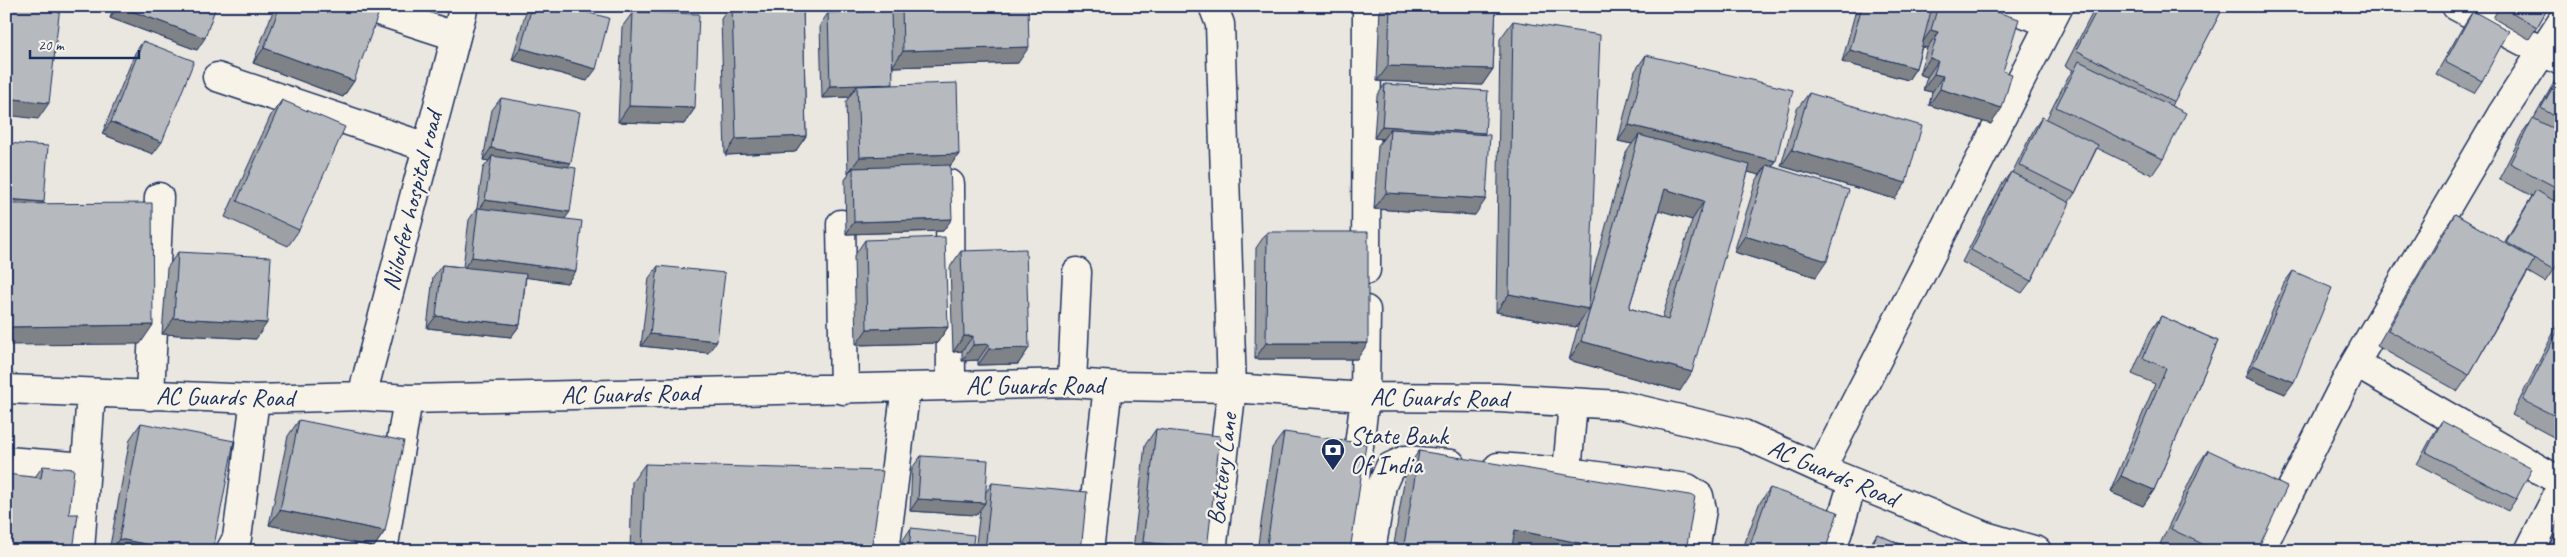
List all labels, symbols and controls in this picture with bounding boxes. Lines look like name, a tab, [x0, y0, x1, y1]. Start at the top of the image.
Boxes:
scale bar	[30, 28, 139, 60]
text: 20 m	[38, 36, 65, 55]
street label: Niloufer hospital road	[374, 104, 451, 294]
street label: AC Guards Road	[966, 370, 1108, 402]
street label: AC Guards Road	[561, 377, 703, 411]
street label: AC Guards Road	[156, 380, 298, 414]
street label: AC Guards Road	[1370, 381, 1512, 415]
street label: Battery Lane	[1199, 409, 1245, 527]
place label: State Bank Of India	[1350, 420, 1450, 481]
street label: AC Guards Road	[1763, 431, 1907, 516]
bank icon: State Bank Of India	[1320, 437, 1346, 471]

